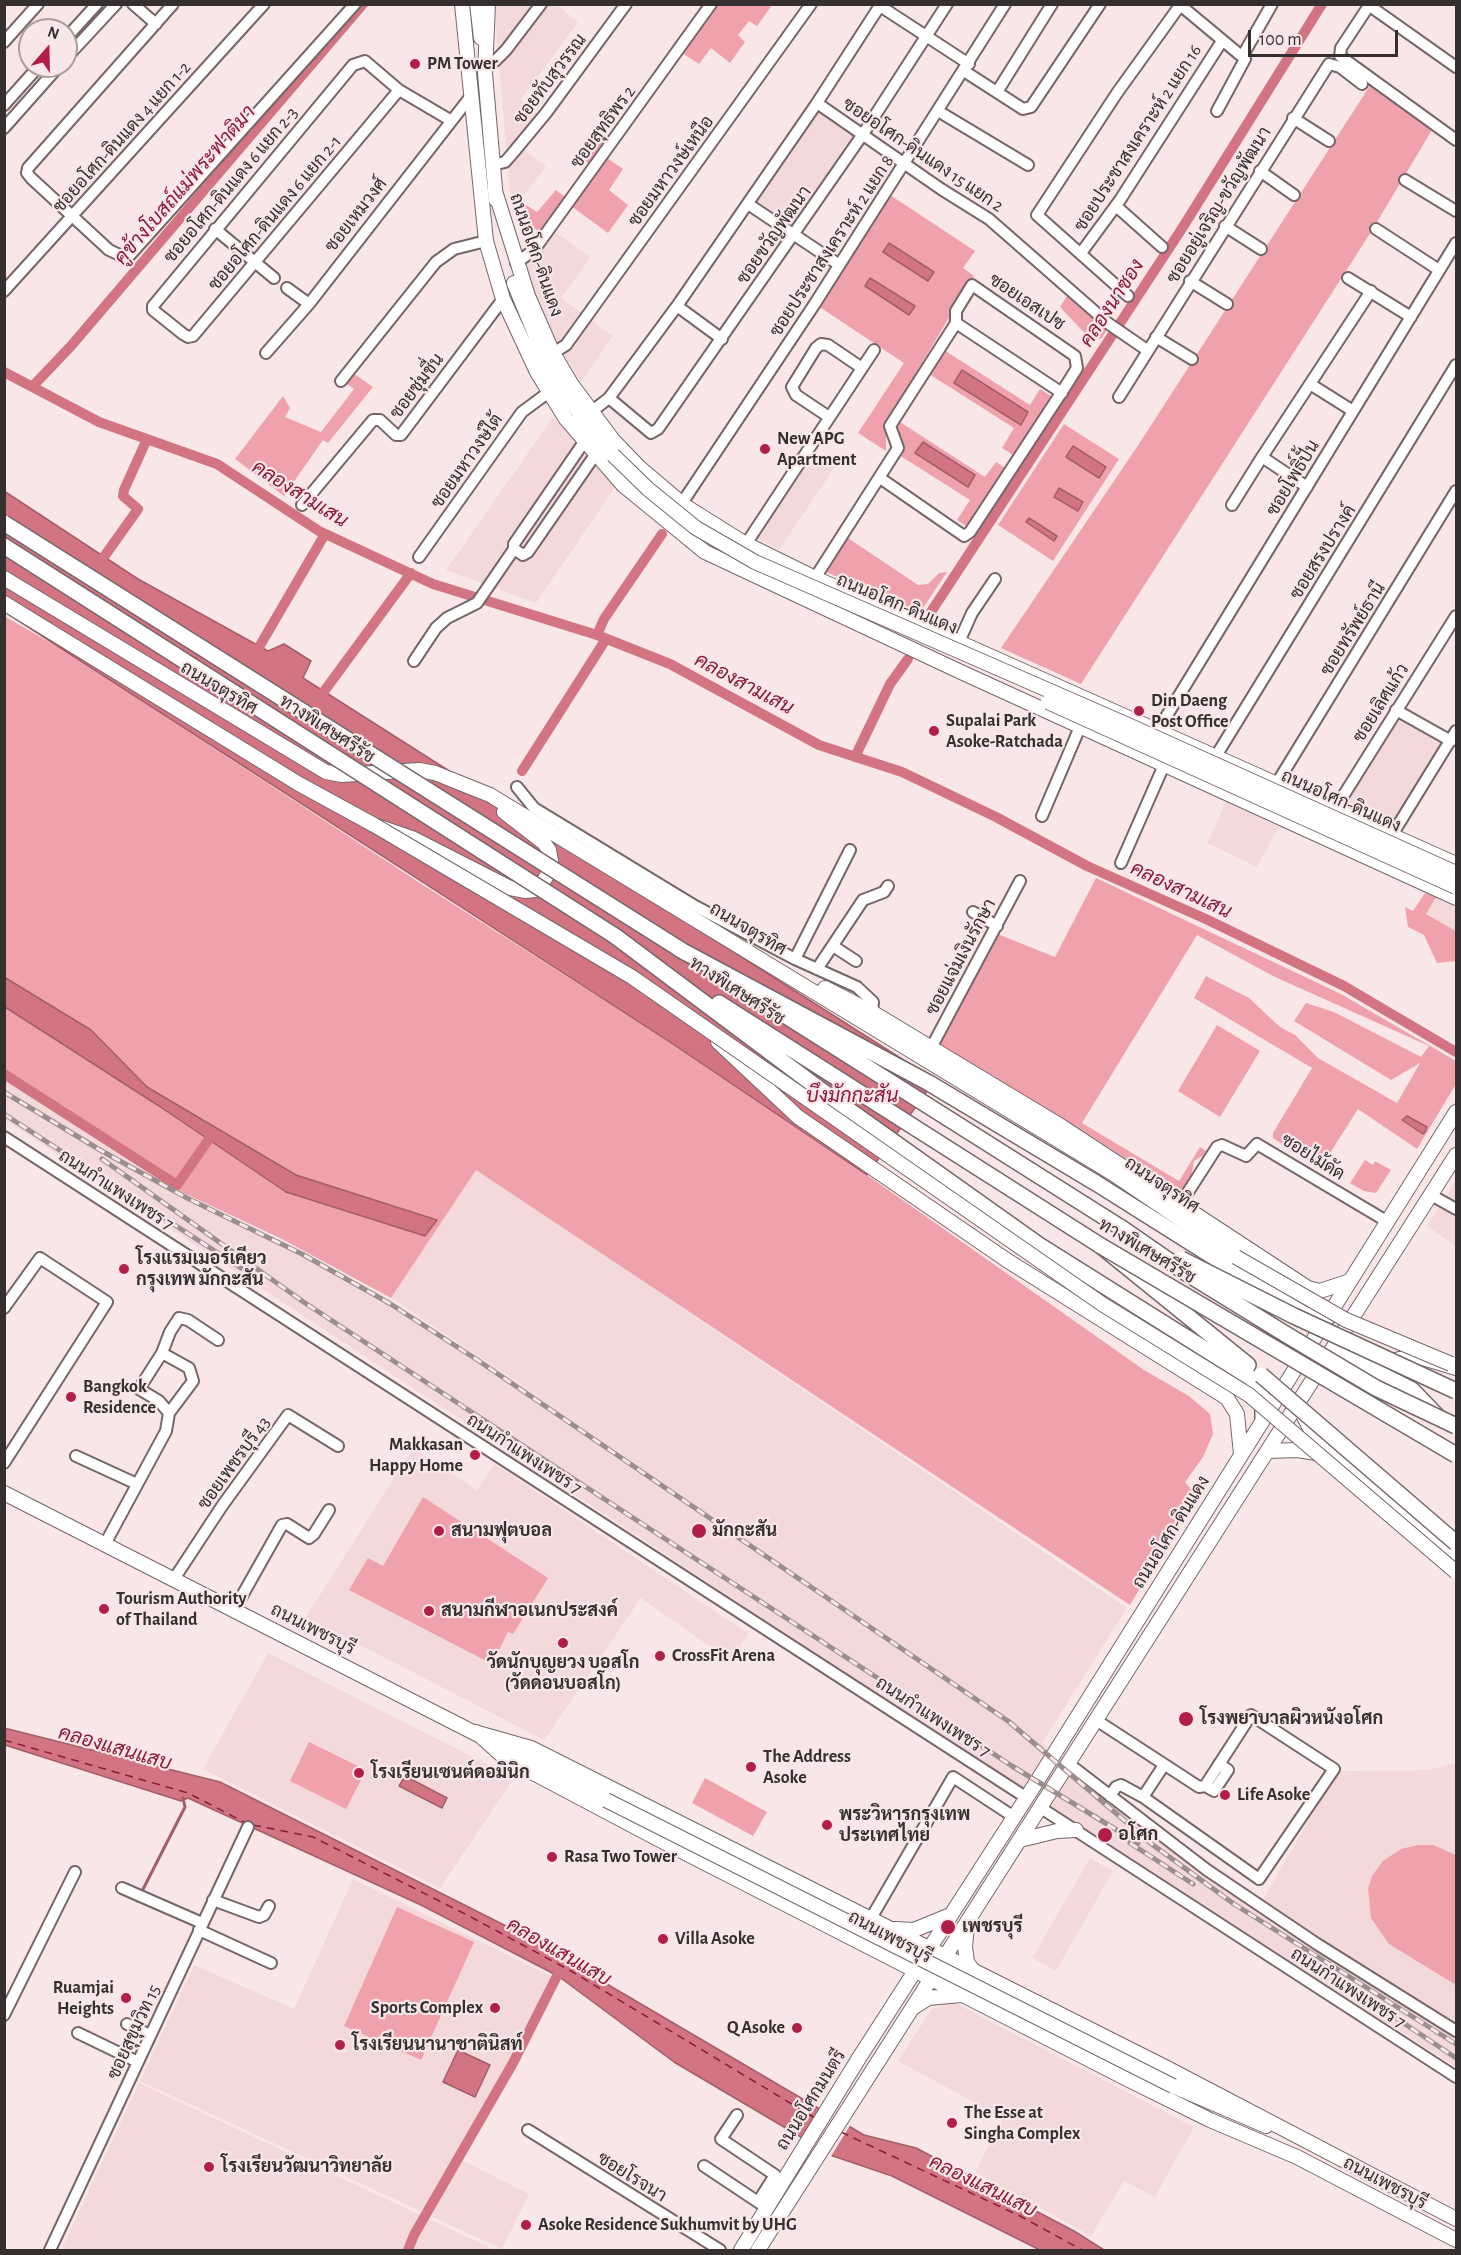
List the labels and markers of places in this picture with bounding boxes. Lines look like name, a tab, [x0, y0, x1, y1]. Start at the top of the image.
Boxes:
place label: PM Tower	[427, 53, 498, 75]
marker: PM Tower	[408, 57, 422, 71]
place label: New APG Apartment	[777, 428, 856, 470]
marker: New APG Apartment	[758, 442, 772, 456]
place label: Din Daeng Post Office	[1151, 690, 1229, 732]
marker: Din Daeng Post Office	[1132, 704, 1146, 718]
place label: Supalai Park Asoke-Ratchada	[946, 710, 1063, 752]
marker: Supalai Park Asoke-Ratchada	[927, 724, 941, 738]
place label: โรงแรมเมอร์เคียว กรุงเทพ มักกะสัน	[136, 1248, 267, 1290]
marker: โรงแรมเมอร์เคียว กรุงเทพ มักกะสัน	[117, 1262, 131, 1276]
place label: Bangkok Residence	[83, 1376, 156, 1418]
marker: Bangkok Residence	[64, 1390, 78, 1404]
place label: Makkasan Happy Home	[369, 1434, 463, 1476]
marker: Makkasan Happy Home	[468, 1448, 482, 1462]
place label: สนามฟุตบอล	[451, 1520, 552, 1542]
place label: มักกะสัน	[712, 1520, 777, 1542]
marker: มักกะสัน	[690, 1522, 708, 1540]
marker: สนามฟุตบอล	[432, 1524, 446, 1538]
place label: Tourism Authority of Thailand	[116, 1588, 247, 1630]
place label: สนามกีฬาอเนกประสงค์	[441, 1600, 618, 1622]
marker: Tourism Authority of Thailand	[97, 1602, 111, 1616]
marker: สนามกีฬาอเนกประสงค์	[422, 1604, 436, 1618]
marker: วัดนักบุญยวง บอสโก (วัดดอนบอสโก)	[556, 1636, 570, 1650]
place label: CrossFit Arena	[672, 1645, 775, 1667]
marker: CrossFit Arena	[653, 1649, 667, 1663]
place label: วัดนักบุญยวง บอสโก (วัดดอนบอสโก)	[486, 1652, 640, 1694]
place label: โรงพยาบาลผิวหนังอโศก	[1200, 1708, 1383, 1730]
marker: โรงพยาบาลผิวหนังอโศก	[1177, 1710, 1195, 1728]
place label: The Address Asoke	[763, 1746, 851, 1788]
marker: The Address Asoke	[744, 1760, 758, 1774]
place label: โรงเรียนเซนต์ดอมินิก	[371, 1762, 530, 1784]
marker: โรงเรียนเซนต์ดอมินิก	[352, 1766, 366, 1780]
place label: Life Asoke	[1237, 1784, 1310, 1806]
marker: Life Asoke	[1218, 1788, 1232, 1802]
place label: พระวิหารกรุงเทพ ประเทศไทย	[839, 1804, 970, 1846]
marker: พระวิหารกรุงเทพ ประเทศไทย	[820, 1818, 834, 1832]
place label: อโศก	[1118, 1824, 1158, 1846]
marker: อโศก	[1096, 1826, 1114, 1844]
place label: Rasa Two Tower	[564, 1846, 677, 1868]
marker: Rasa Two Tower	[545, 1850, 559, 1864]
place label: เพชรบุรี	[962, 1916, 1023, 1938]
marker: เพชรบุรี	[939, 1918, 957, 1936]
place label: Villa Asoke	[675, 1928, 755, 1950]
marker: Villa Asoke	[656, 1932, 670, 1946]
place label: Ruamjai Heights	[53, 1977, 114, 2020]
marker: Ruamjai Heights	[119, 1991, 133, 2005]
place label: Sports Complex	[371, 1997, 483, 2019]
marker: Sports Complex	[488, 2001, 502, 2015]
place label: Q Asoke	[727, 2017, 785, 2039]
marker: Q Asoke	[790, 2021, 804, 2035]
place label: โรงเรียนนานาชาตินิสท์	[352, 2034, 523, 2056]
marker: โรงเรียนนานาชาตินิสท์	[333, 2038, 347, 2052]
place label: The Esse at Singha Complex	[964, 2102, 1080, 2144]
marker: The Esse at Singha Complex	[945, 2116, 959, 2130]
place label: โรงเรียนวัฒนาวิทยาลัย	[221, 2156, 392, 2178]
marker: โรงเรียนวัฒนาวิทยาลัย	[202, 2160, 216, 2174]
place label: Asoke Residence Sukhumvit by UHG	[538, 2214, 797, 2236]
marker: Asoke Residence Sukhumvit by UHG	[519, 2218, 533, 2232]

